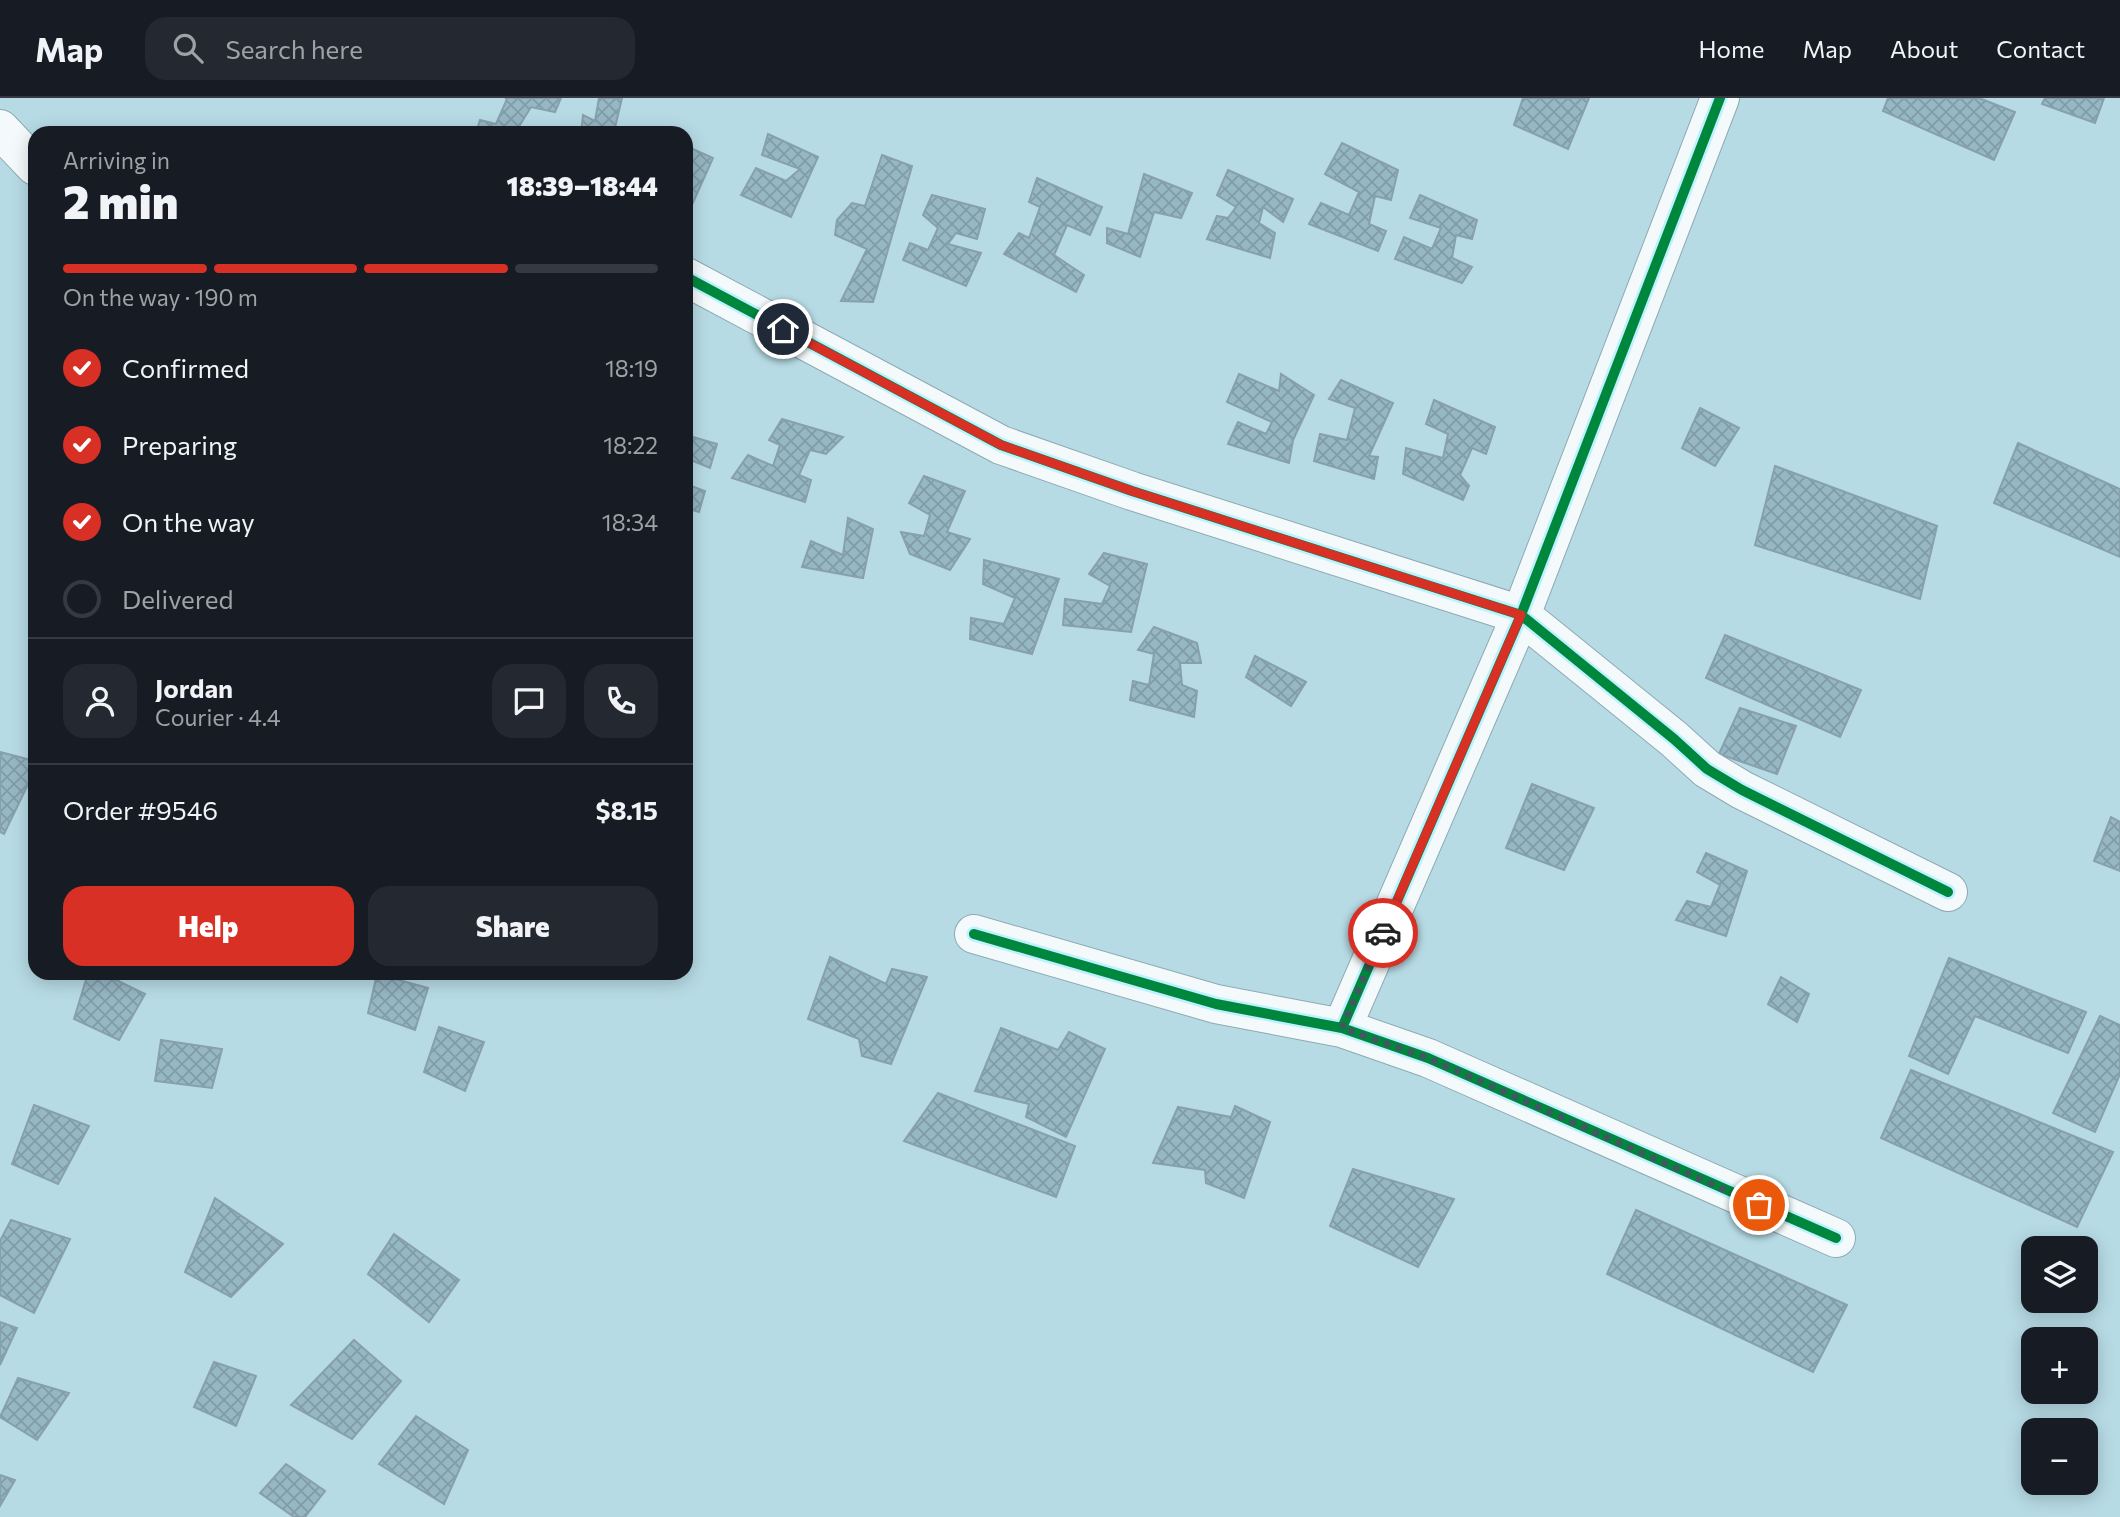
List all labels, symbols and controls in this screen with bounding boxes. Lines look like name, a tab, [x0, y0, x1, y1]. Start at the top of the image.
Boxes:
search box	[145, 17, 635, 80]
text: Map	[35, 28, 103, 69]
icon: search	[169, 29, 207, 67]
text: Search here	[225, 33, 363, 64]
text: Home	[1699, 34, 1765, 63]
text: Map	[1803, 34, 1852, 63]
text: About	[1890, 34, 1958, 63]
text: Contact	[1996, 34, 2085, 63]
text: Arriving in	[63, 146, 170, 174]
text: 18:39–18:44	[507, 170, 658, 201]
text: 2 min	[63, 172, 179, 228]
text: On the way · 190 m	[63, 283, 258, 311]
pin	[753, 299, 813, 359]
icon: home	[764, 310, 802, 348]
icon: check	[63, 349, 101, 387]
text: Confirmed	[122, 352, 249, 383]
text: 18:19	[605, 354, 658, 382]
icon: check	[63, 426, 101, 464]
text: Preparing	[122, 429, 237, 460]
text: 18:22	[603, 431, 658, 459]
icon: check	[63, 503, 101, 541]
text: On the way	[122, 506, 255, 537]
text: 18:34	[602, 508, 658, 536]
text: Delivered	[122, 583, 233, 614]
button: person	[63, 664, 137, 738]
button: chat	[492, 664, 566, 738]
button: phone	[584, 664, 658, 738]
text: Jordan	[155, 672, 233, 703]
text: Courier · 4.4	[155, 703, 281, 731]
text: Order #9546	[63, 794, 218, 825]
text: $8.15	[595, 794, 658, 825]
button: Help	[63, 886, 354, 966]
button: Share	[368, 886, 658, 966]
courier	[1348, 898, 1418, 968]
icon: car	[1364, 914, 1402, 952]
pin	[1729, 1175, 1789, 1235]
icon: bag	[1740, 1186, 1778, 1224]
map controls	[2021, 1236, 2098, 1495]
button: layers	[2021, 1236, 2098, 1313]
button: +	[2021, 1327, 2098, 1404]
button: −	[2021, 1418, 2098, 1495]

